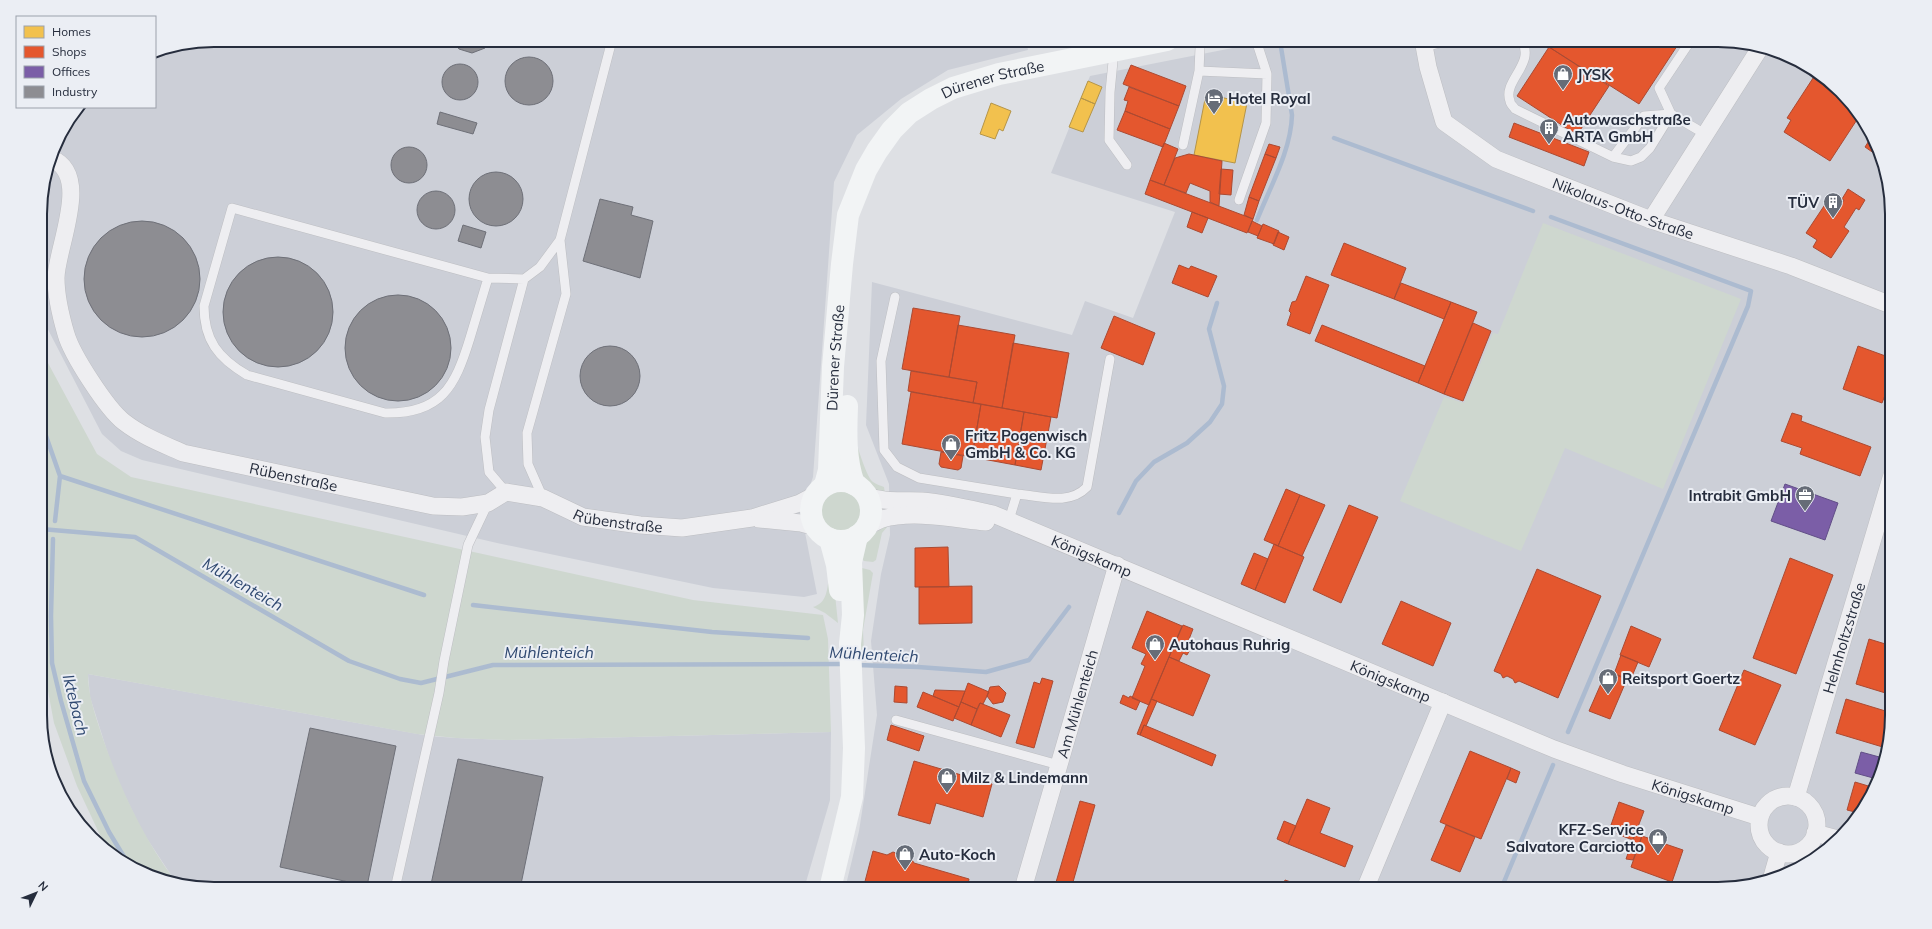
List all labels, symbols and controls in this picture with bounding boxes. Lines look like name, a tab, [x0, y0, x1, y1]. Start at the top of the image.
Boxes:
legend	[16, 16, 156, 108]
text: Homes	[52, 24, 91, 39]
text: Shops	[52, 44, 87, 59]
street label: Dürener Straße	[938, 56, 1046, 102]
shop icon: JYSK	[1552, 63, 1574, 91]
text: Offices	[52, 64, 90, 79]
place label: JYSK	[1577, 65, 1612, 84]
text: Industry	[52, 84, 98, 99]
hotel icon: Hotel Royal	[1203, 87, 1225, 115]
place label: Hotel Royal	[1228, 89, 1311, 108]
place label: Autowaschstraße ARTA GmbH	[1563, 110, 1691, 146]
building icon: Autowaschstraße ARTA GmbH	[1538, 117, 1560, 145]
street label: Nikolaus-Otto-Straße	[1550, 173, 1696, 243]
building icon: TÜV	[1822, 191, 1844, 219]
place label: TÜV	[1788, 193, 1819, 212]
street label: Dürener Straße	[822, 304, 848, 411]
place label: Fritz Pogenwisch GmbH & Co. KG	[965, 426, 1087, 462]
shop icon: Fritz Pogenwisch GmbH & Co. KG	[940, 433, 962, 461]
street label: Rübenstraße	[248, 458, 339, 495]
office icon: Intrabit GmbH	[1794, 484, 1816, 512]
place label: Intrabit GmbH	[1688, 486, 1791, 505]
street label: Rübenstraße	[570, 504, 663, 536]
street label: Königskamp	[1049, 530, 1135, 581]
water label: Mühlenteich	[199, 553, 287, 615]
street label: Helmholtzstraße	[1818, 580, 1869, 696]
shop icon: Autohaus Ruhrig	[1144, 633, 1166, 661]
place label: Autohaus Ruhrig	[1169, 635, 1290, 654]
water label: Mühlenteich	[504, 642, 594, 662]
water label: Mühlenteich	[829, 642, 919, 666]
street label: Am Mühlenteich	[1052, 647, 1102, 760]
street label: Königskamp	[1348, 655, 1434, 706]
shop icon: Reitsport Goertz	[1597, 667, 1619, 695]
place label: Reitsport Goertz	[1622, 669, 1740, 688]
water label: Iktebach	[59, 672, 93, 738]
shop icon: Milz & Lindemann	[936, 766, 958, 794]
place label: Milz & Lindemann	[961, 768, 1088, 787]
street label: Königskamp	[1649, 774, 1737, 818]
place label: KFZ-Service Salvatore Carciotto	[1506, 820, 1644, 856]
shop icon: KFZ-Service Salvatore Carciotto	[1647, 827, 1669, 855]
shop icon: Auto-Koch	[894, 843, 916, 871]
place label: Auto-Koch	[919, 845, 996, 864]
north arrow	[16, 873, 56, 913]
text: N	[35, 878, 51, 894]

